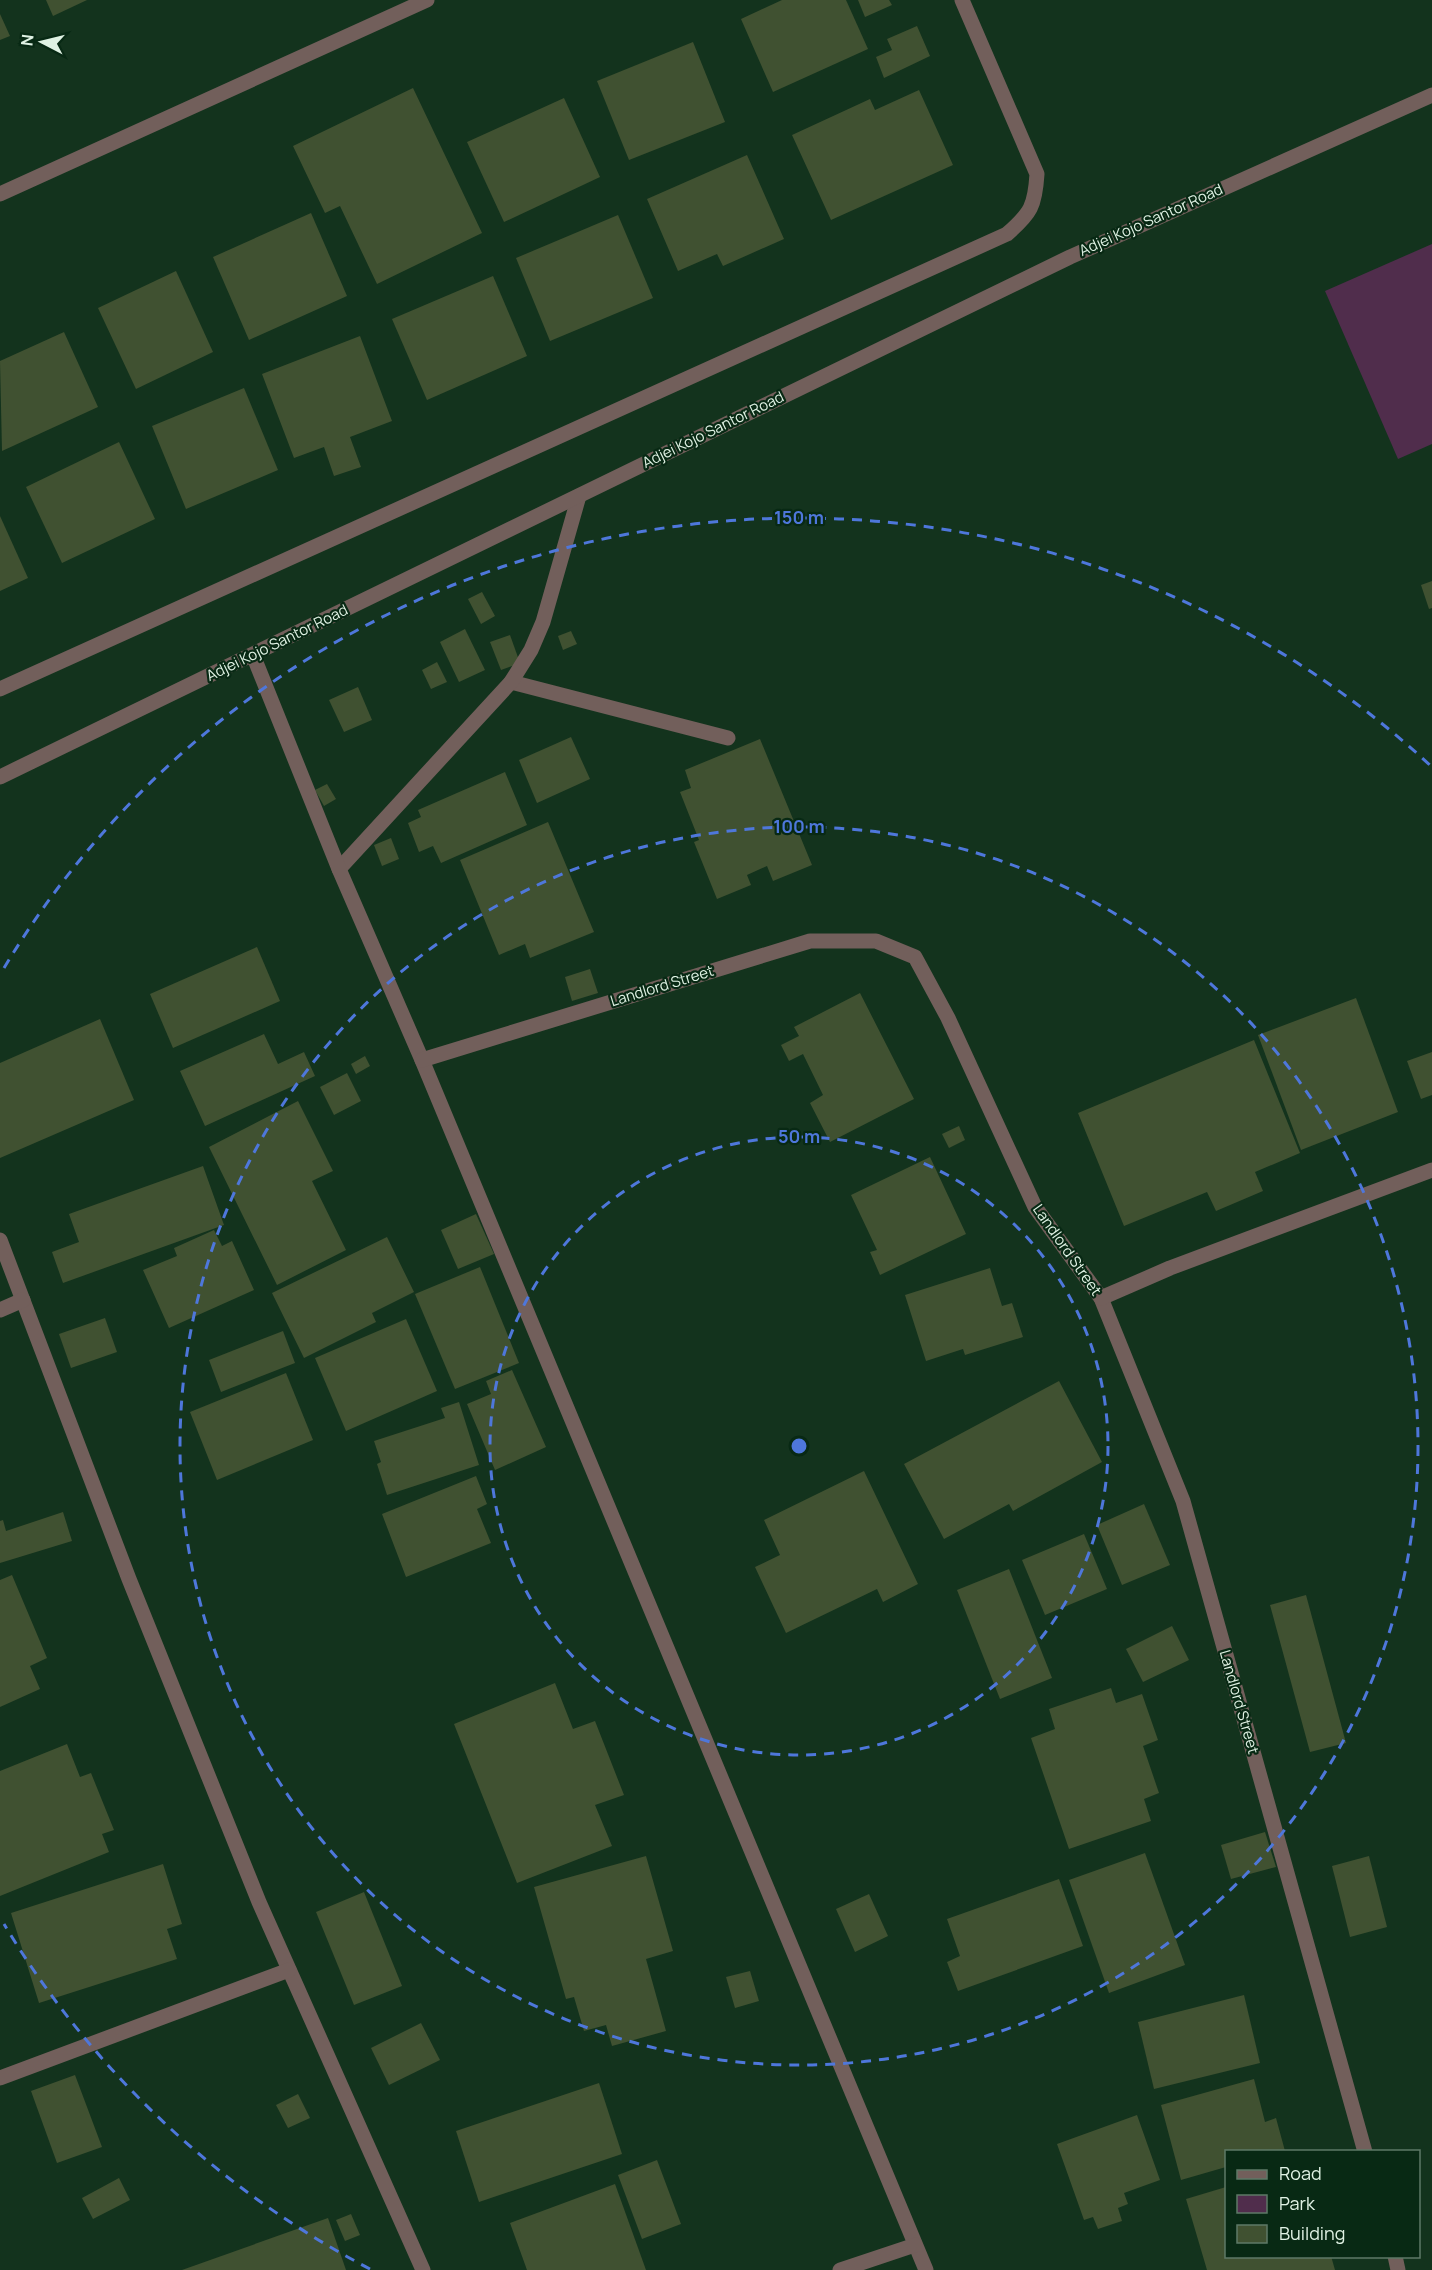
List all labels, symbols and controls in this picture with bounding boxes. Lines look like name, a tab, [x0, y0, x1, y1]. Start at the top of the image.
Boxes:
north arrow	[12, 12, 72, 72]
text: N	[15, 33, 39, 47]
street label: Adjei Kojo Santor Road	[1076, 178, 1226, 261]
street label: Adjei Kojo Santor Road	[638, 386, 787, 473]
text: 150 m	[774, 505, 824, 529]
street label: Adjei Kojo Santor Road	[202, 599, 351, 686]
text: 100 m	[773, 814, 825, 838]
street label: Landlord Street	[607, 960, 716, 1011]
text: 50 m	[778, 1124, 820, 1148]
street label: Landlord Street	[1028, 1200, 1107, 1300]
centre of rings	[789, 1436, 809, 1456]
street label: Landlord Street	[1215, 1647, 1264, 1756]
legend	[1225, 2150, 1420, 2258]
text: Road	[1279, 2161, 1322, 2185]
text: Park	[1279, 2191, 1316, 2215]
text: Building	[1279, 2221, 1345, 2245]

